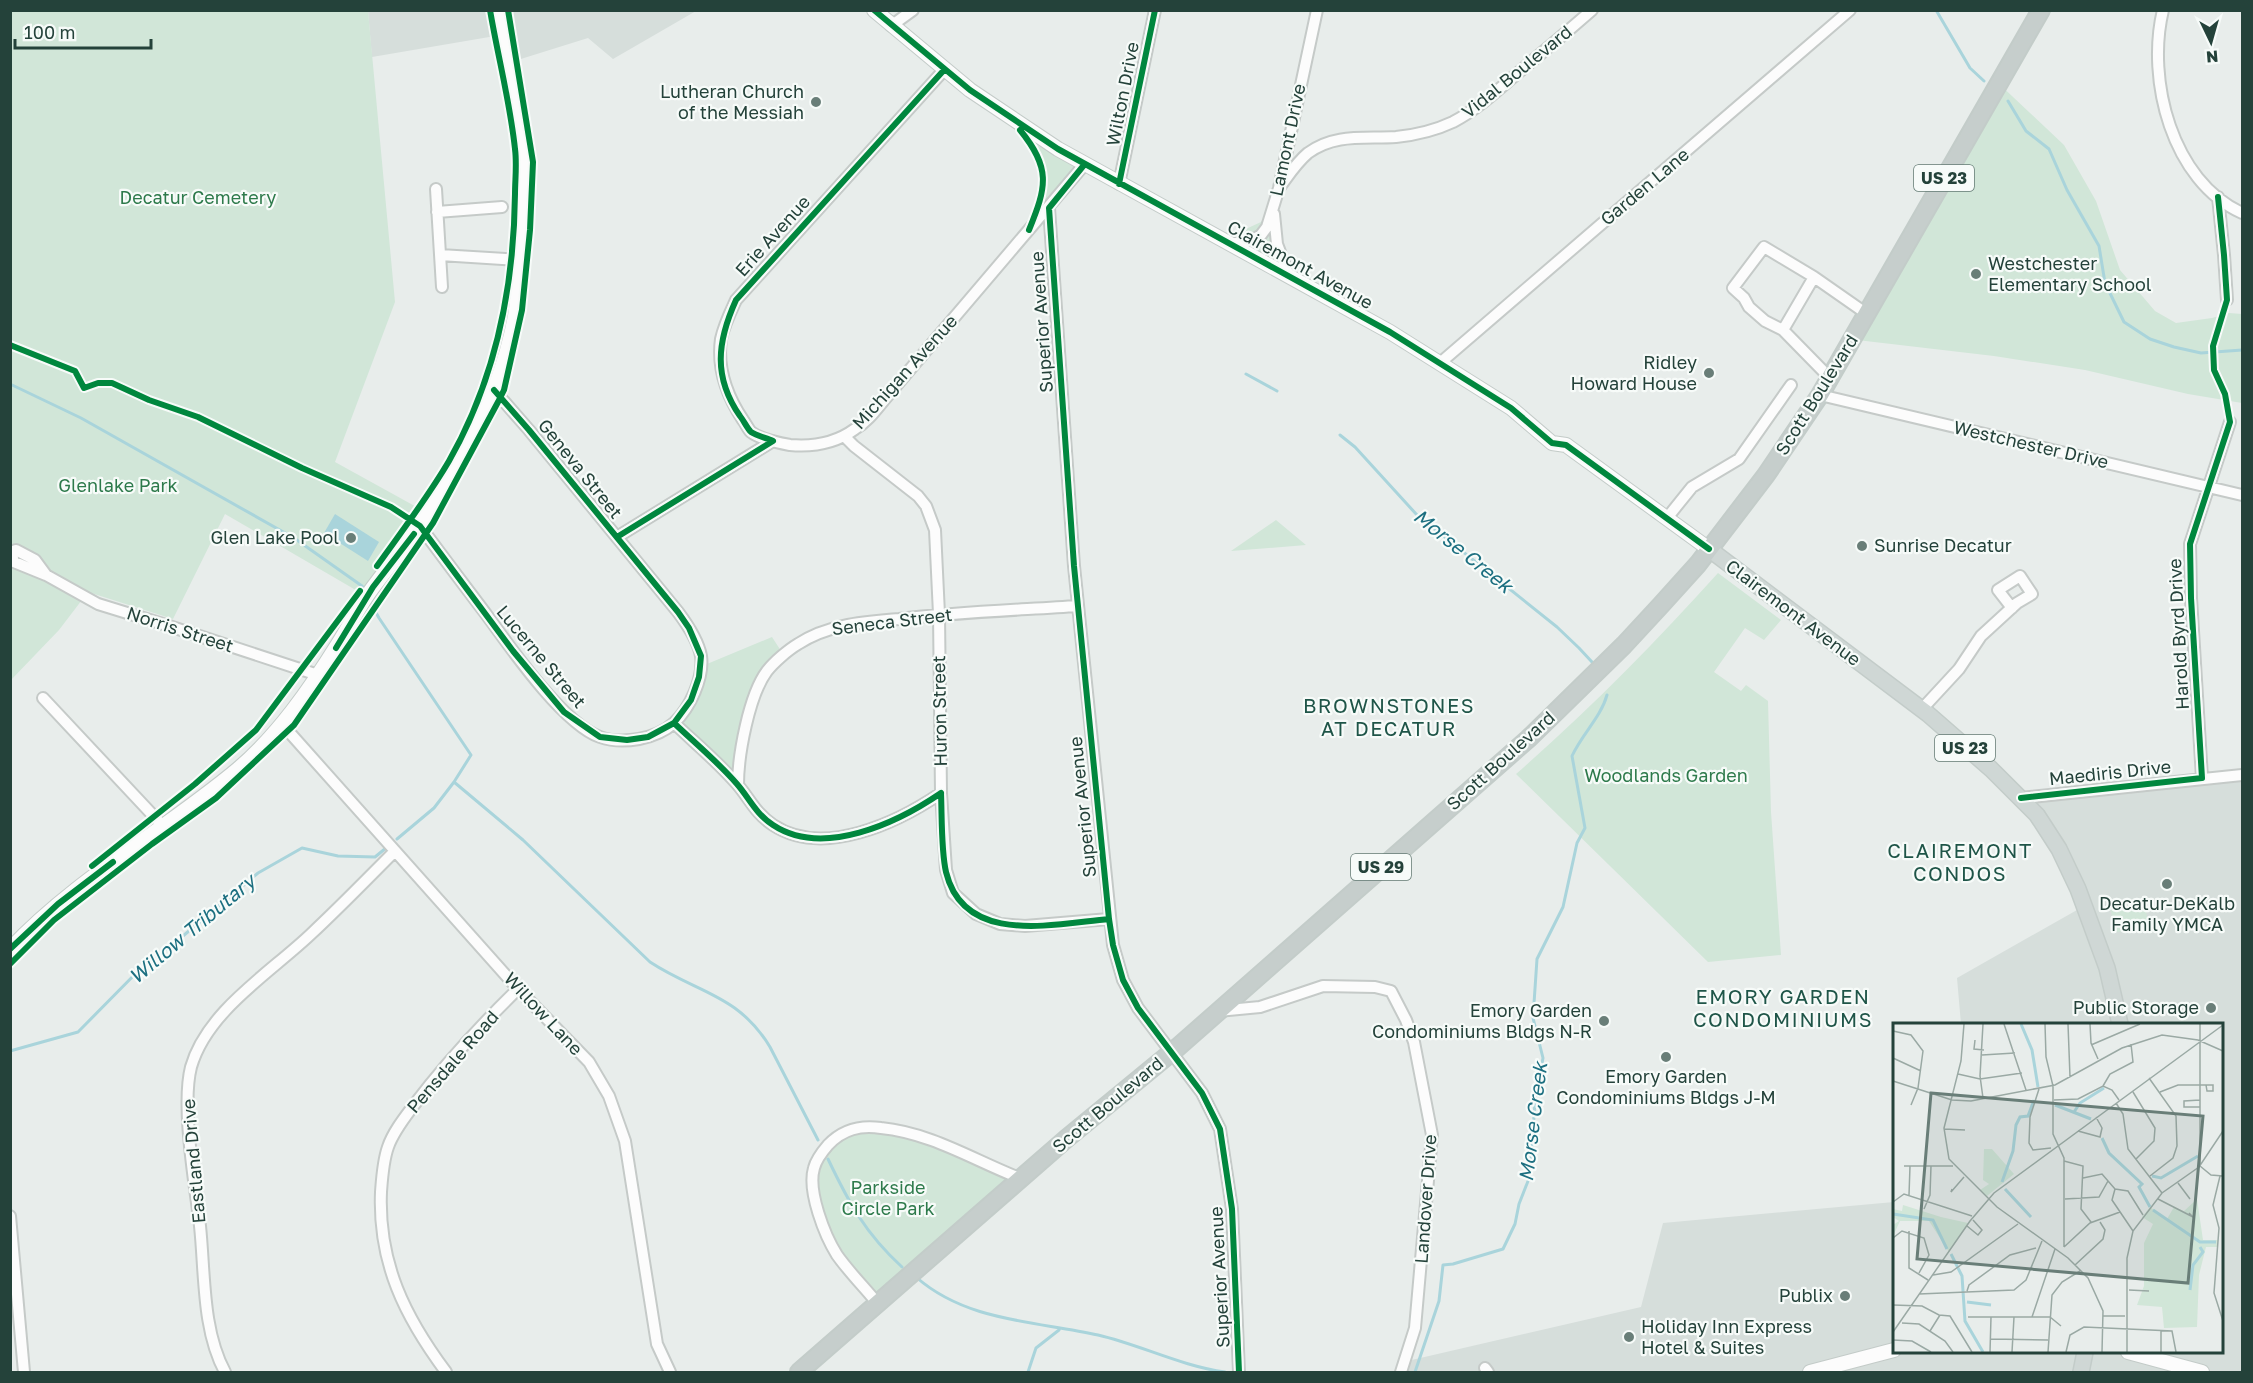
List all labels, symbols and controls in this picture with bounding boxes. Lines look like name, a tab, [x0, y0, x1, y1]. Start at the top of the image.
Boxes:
scale bar	[15, 12, 152, 50]
north arrow	[2181, 12, 2241, 72]
street label: Vidal Boulevard	[1457, 20, 1576, 122]
text: 100 m	[24, 21, 75, 43]
street label: Wilton Drive	[1101, 40, 1143, 148]
text: N	[2205, 46, 2219, 67]
place label: Lutheran Church of the Messiah	[660, 80, 804, 123]
street label: Lamont Drive	[1264, 81, 1310, 198]
marker: Lutheran Church of the Messiah	[809, 95, 823, 109]
street label: Garden Lane	[1596, 143, 1693, 230]
road number: US 23	[1914, 165, 1974, 191]
park label: Decatur Cemetery	[120, 186, 276, 208]
street label: Erie Avenue	[730, 190, 814, 280]
street label: Clairemont Avenue	[1224, 215, 1377, 313]
street label: Superior Avenue	[1025, 251, 1057, 393]
place label: Westchester Elementary School	[1988, 252, 2152, 295]
marker: Westchester Elementary School	[1969, 267, 1983, 281]
street label: Michigan Avenue	[847, 310, 961, 433]
street label: Scott Boulevard	[1770, 330, 1862, 459]
place label: Ridley Howard House	[1571, 351, 1697, 394]
marker: Ridley Howard House	[1702, 366, 1716, 380]
street label: Geneva Street	[534, 414, 628, 523]
street label: Westchester Drive	[1952, 415, 2111, 473]
park label: Glenlake Park	[58, 474, 178, 496]
water label: Morse Creek	[1409, 503, 1520, 599]
place label: Glen Lake Pool	[210, 526, 339, 548]
marker: Glen Lake Pool	[344, 531, 358, 545]
place label: Sunrise Decatur	[1874, 534, 2012, 556]
marker: Sunrise Decatur	[1855, 539, 1869, 553]
street label: Clairemont Avenue	[1722, 554, 1865, 670]
street label: Harold Byrd Drive	[2163, 558, 2193, 710]
street label: Norris Street	[124, 601, 236, 657]
street label: Lucerne Street	[492, 601, 591, 712]
street label: Seneca Street	[830, 603, 953, 639]
street label: Huron Street	[927, 655, 951, 767]
district label: BROWNSTONES AT DECATUR	[1303, 693, 1475, 740]
street label: Scott Boulevard	[1442, 706, 1559, 815]
road number: US 23	[1935, 735, 1995, 761]
street label: Superior Avenue	[1064, 736, 1100, 879]
street label: Maediris Drive	[2048, 755, 2172, 789]
park label: Woodlands Garden	[1584, 764, 1748, 786]
district label: CLAIREMONT CONDOS	[1887, 838, 2033, 885]
road number: US 29	[1351, 854, 1411, 880]
water label: Willow Tributary	[123, 867, 262, 989]
marker: Decatur-DeKalb Family YMCA	[2160, 877, 2174, 891]
place label: Decatur-DeKalb Family YMCA	[2099, 892, 2235, 935]
street label: Willow Lane	[500, 967, 588, 1059]
district label: EMORY GARDEN CONDOMINIUMS	[1693, 984, 1873, 1031]
place label: Public Storage	[2073, 996, 2199, 1018]
place label: Emory Garden Condominiums Bldgs N-R	[1372, 999, 1592, 1042]
marker: Public Storage	[2204, 1001, 2218, 1015]
street label: Pensdale Road	[402, 1006, 503, 1117]
marker: Emory Garden Condominiums Bldgs N-R	[1597, 1014, 1611, 1028]
inset map	[1893, 1023, 2223, 1353]
marker: Emory Garden Condominiums Bldgs J-M	[1659, 1050, 1673, 1064]
street label: Scott Boulevard	[1047, 1051, 1167, 1157]
water label: Morse Creek	[1513, 1058, 1552, 1183]
place label: Emory Garden Condominiums Bldgs J-M	[1556, 1065, 1776, 1108]
street label: Eastland Drive	[177, 1098, 209, 1224]
street label: Landover Drive	[1410, 1134, 1440, 1264]
park label: Parkside Circle Park	[841, 1176, 935, 1219]
street label: Superior Avenue	[1204, 1206, 1234, 1348]
place label: Publix	[1779, 1284, 1833, 1306]
marker: Publix	[1838, 1289, 1852, 1303]
place label: Holiday Inn Express Hotel & Suites	[1641, 1315, 1812, 1358]
marker: Holiday Inn Express Hotel & Suites	[1622, 1330, 1636, 1344]

